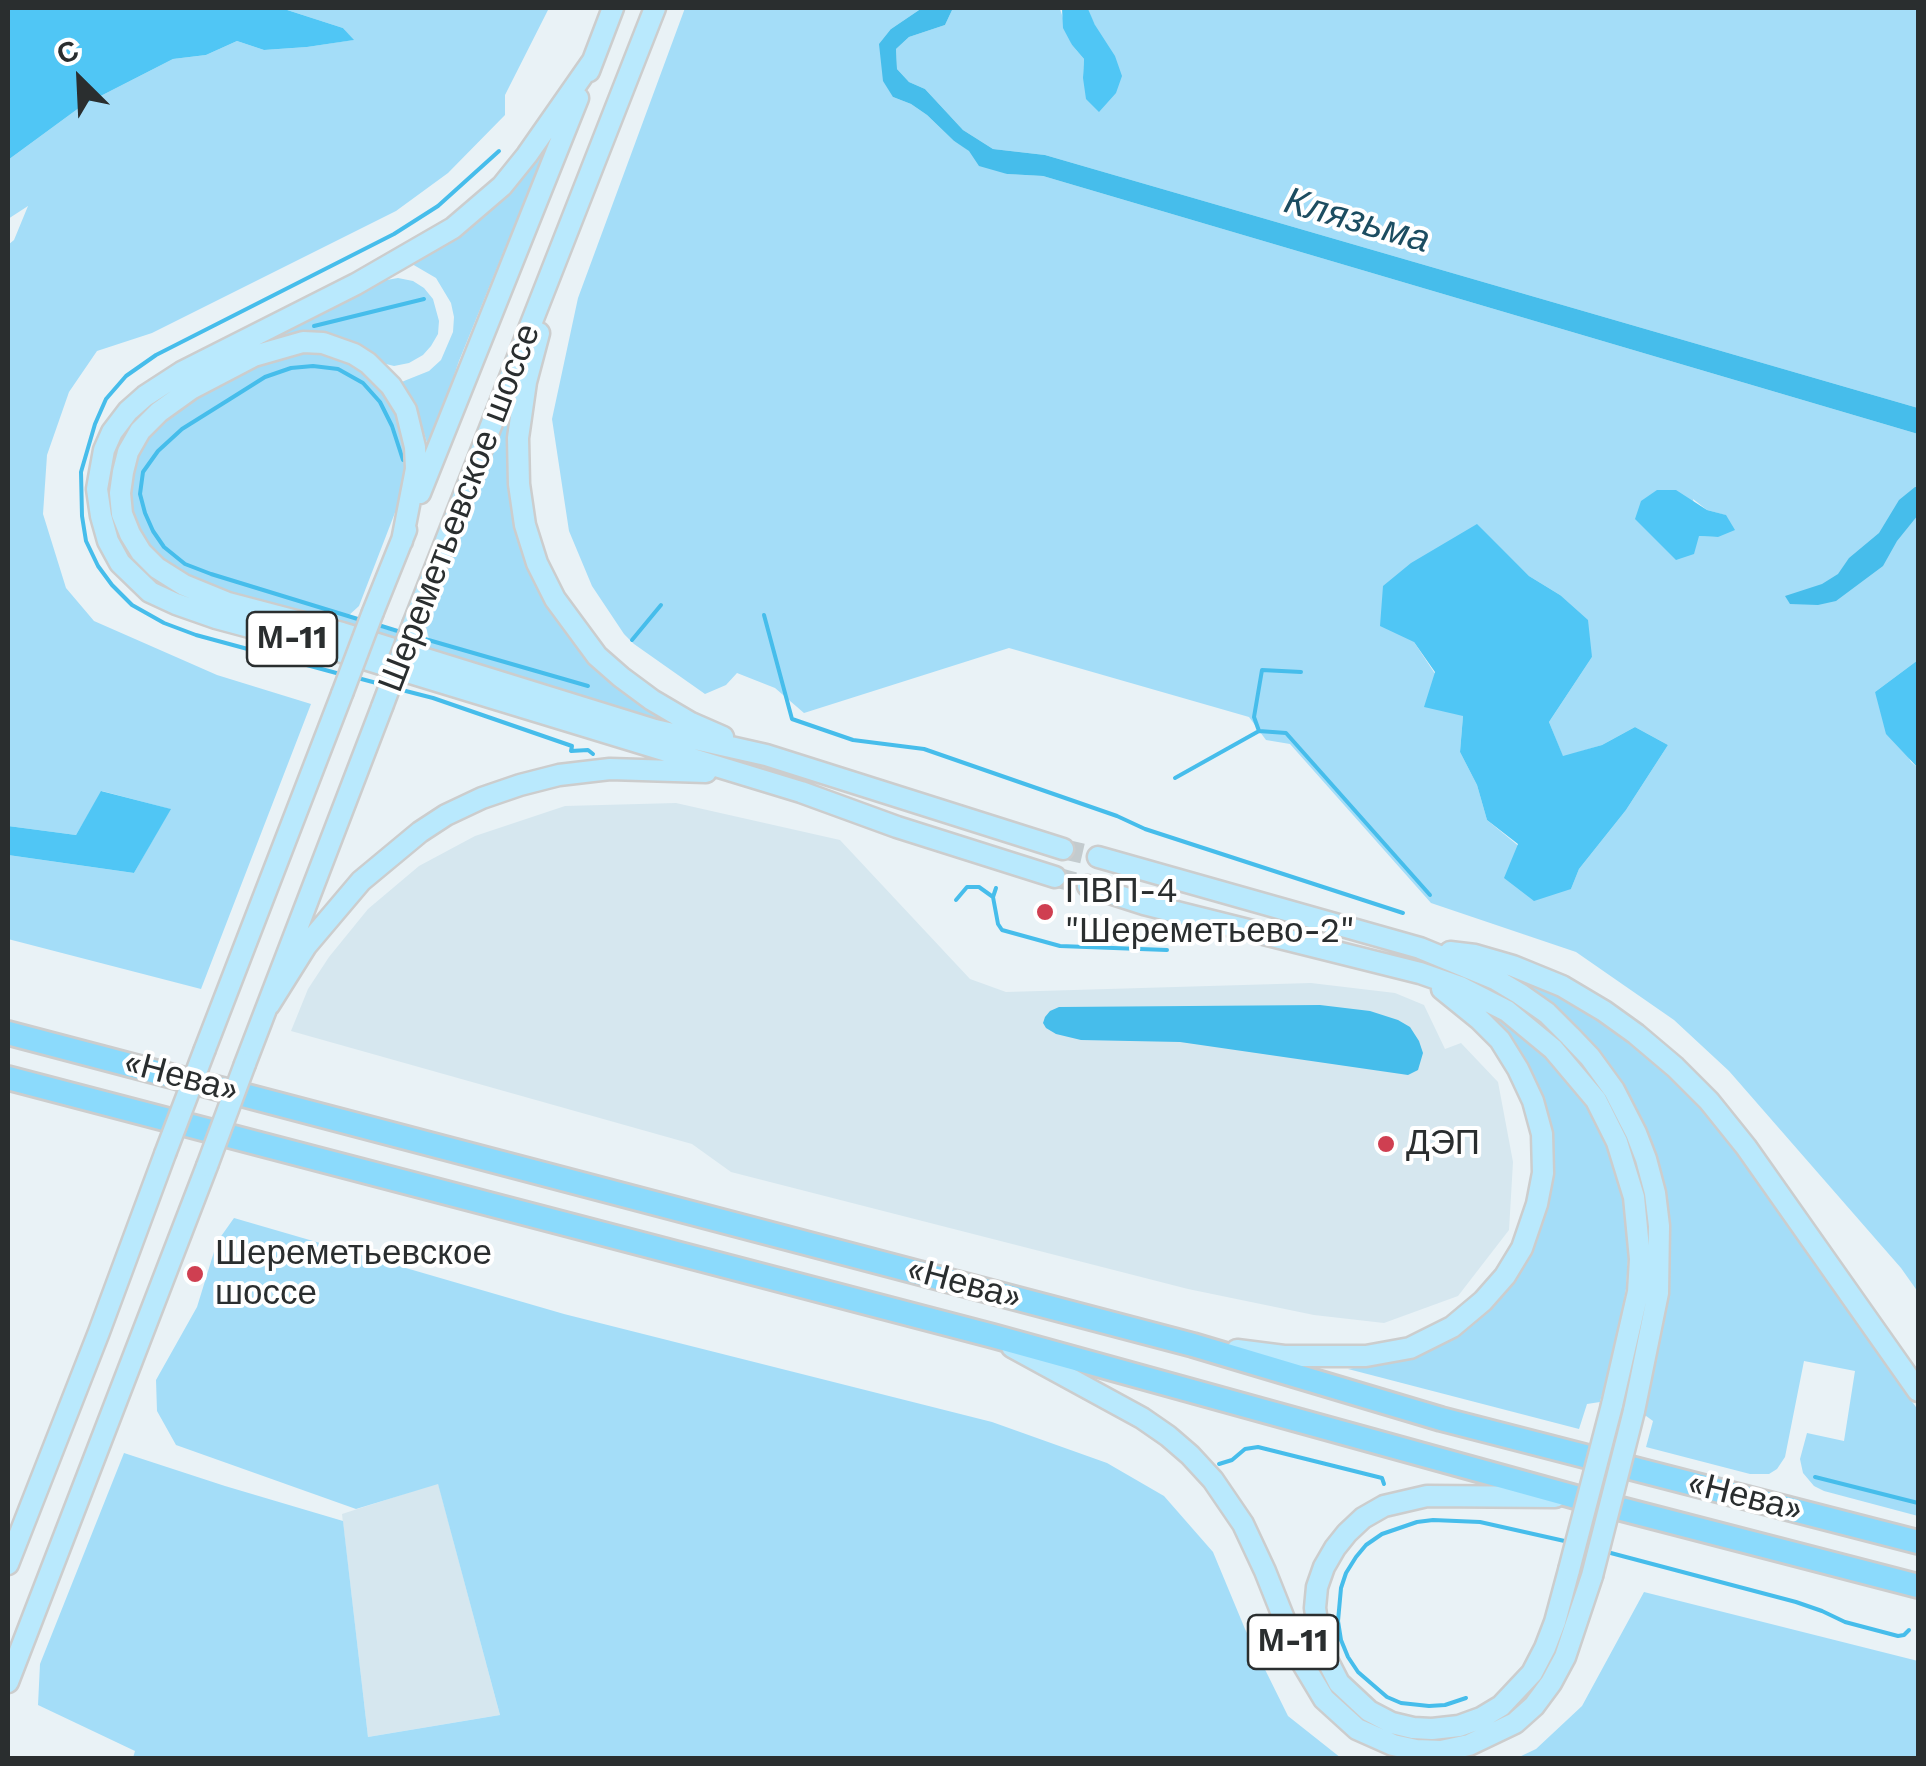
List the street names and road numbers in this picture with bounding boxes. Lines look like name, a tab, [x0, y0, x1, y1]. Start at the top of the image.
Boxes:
street label: Шереметьевское шоссе	[370, 318, 550, 698]
road number: М-11	[247, 612, 337, 666]
street label: «Нева»	[119, 1042, 243, 1112]
street label: «Нева»	[902, 1249, 1026, 1319]
street label: «Нева»	[1683, 1462, 1807, 1532]
road number: М-11	[1248, 1615, 1338, 1669]

